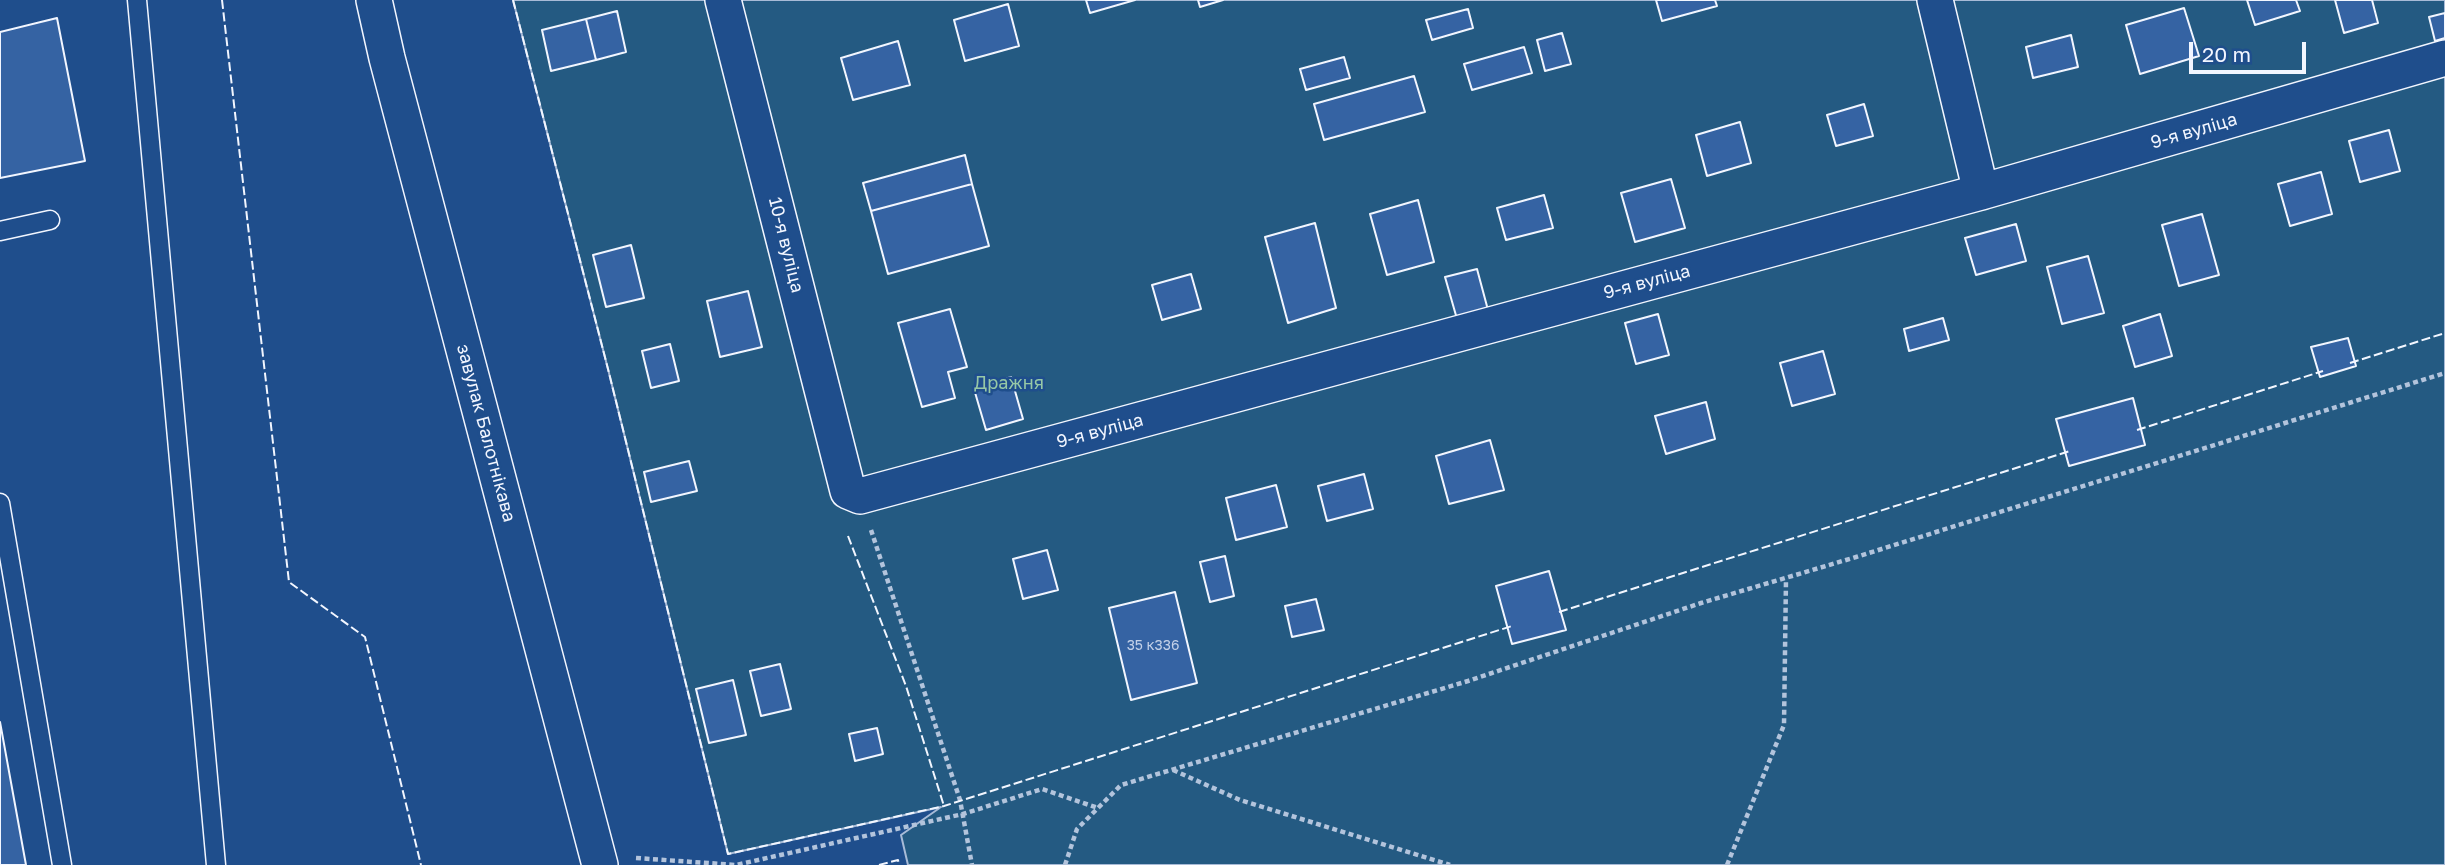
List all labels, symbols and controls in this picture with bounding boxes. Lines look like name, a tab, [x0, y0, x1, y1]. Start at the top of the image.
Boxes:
scale bar	[2193, 28, 2310, 72]
text: 20 m	[2202, 41, 2251, 67]
street label: 9-я вуліца	[2148, 108, 2240, 154]
street label: 10-я вуліца	[764, 195, 808, 295]
street label: 9-я вуліца	[1601, 260, 1693, 304]
street label: завулак Балотнікава	[452, 342, 520, 524]
park label: Дражня	[974, 372, 1044, 394]
street label: 9-я вуліца	[1054, 409, 1146, 453]
house number: 35 к336	[1127, 638, 1179, 654]

